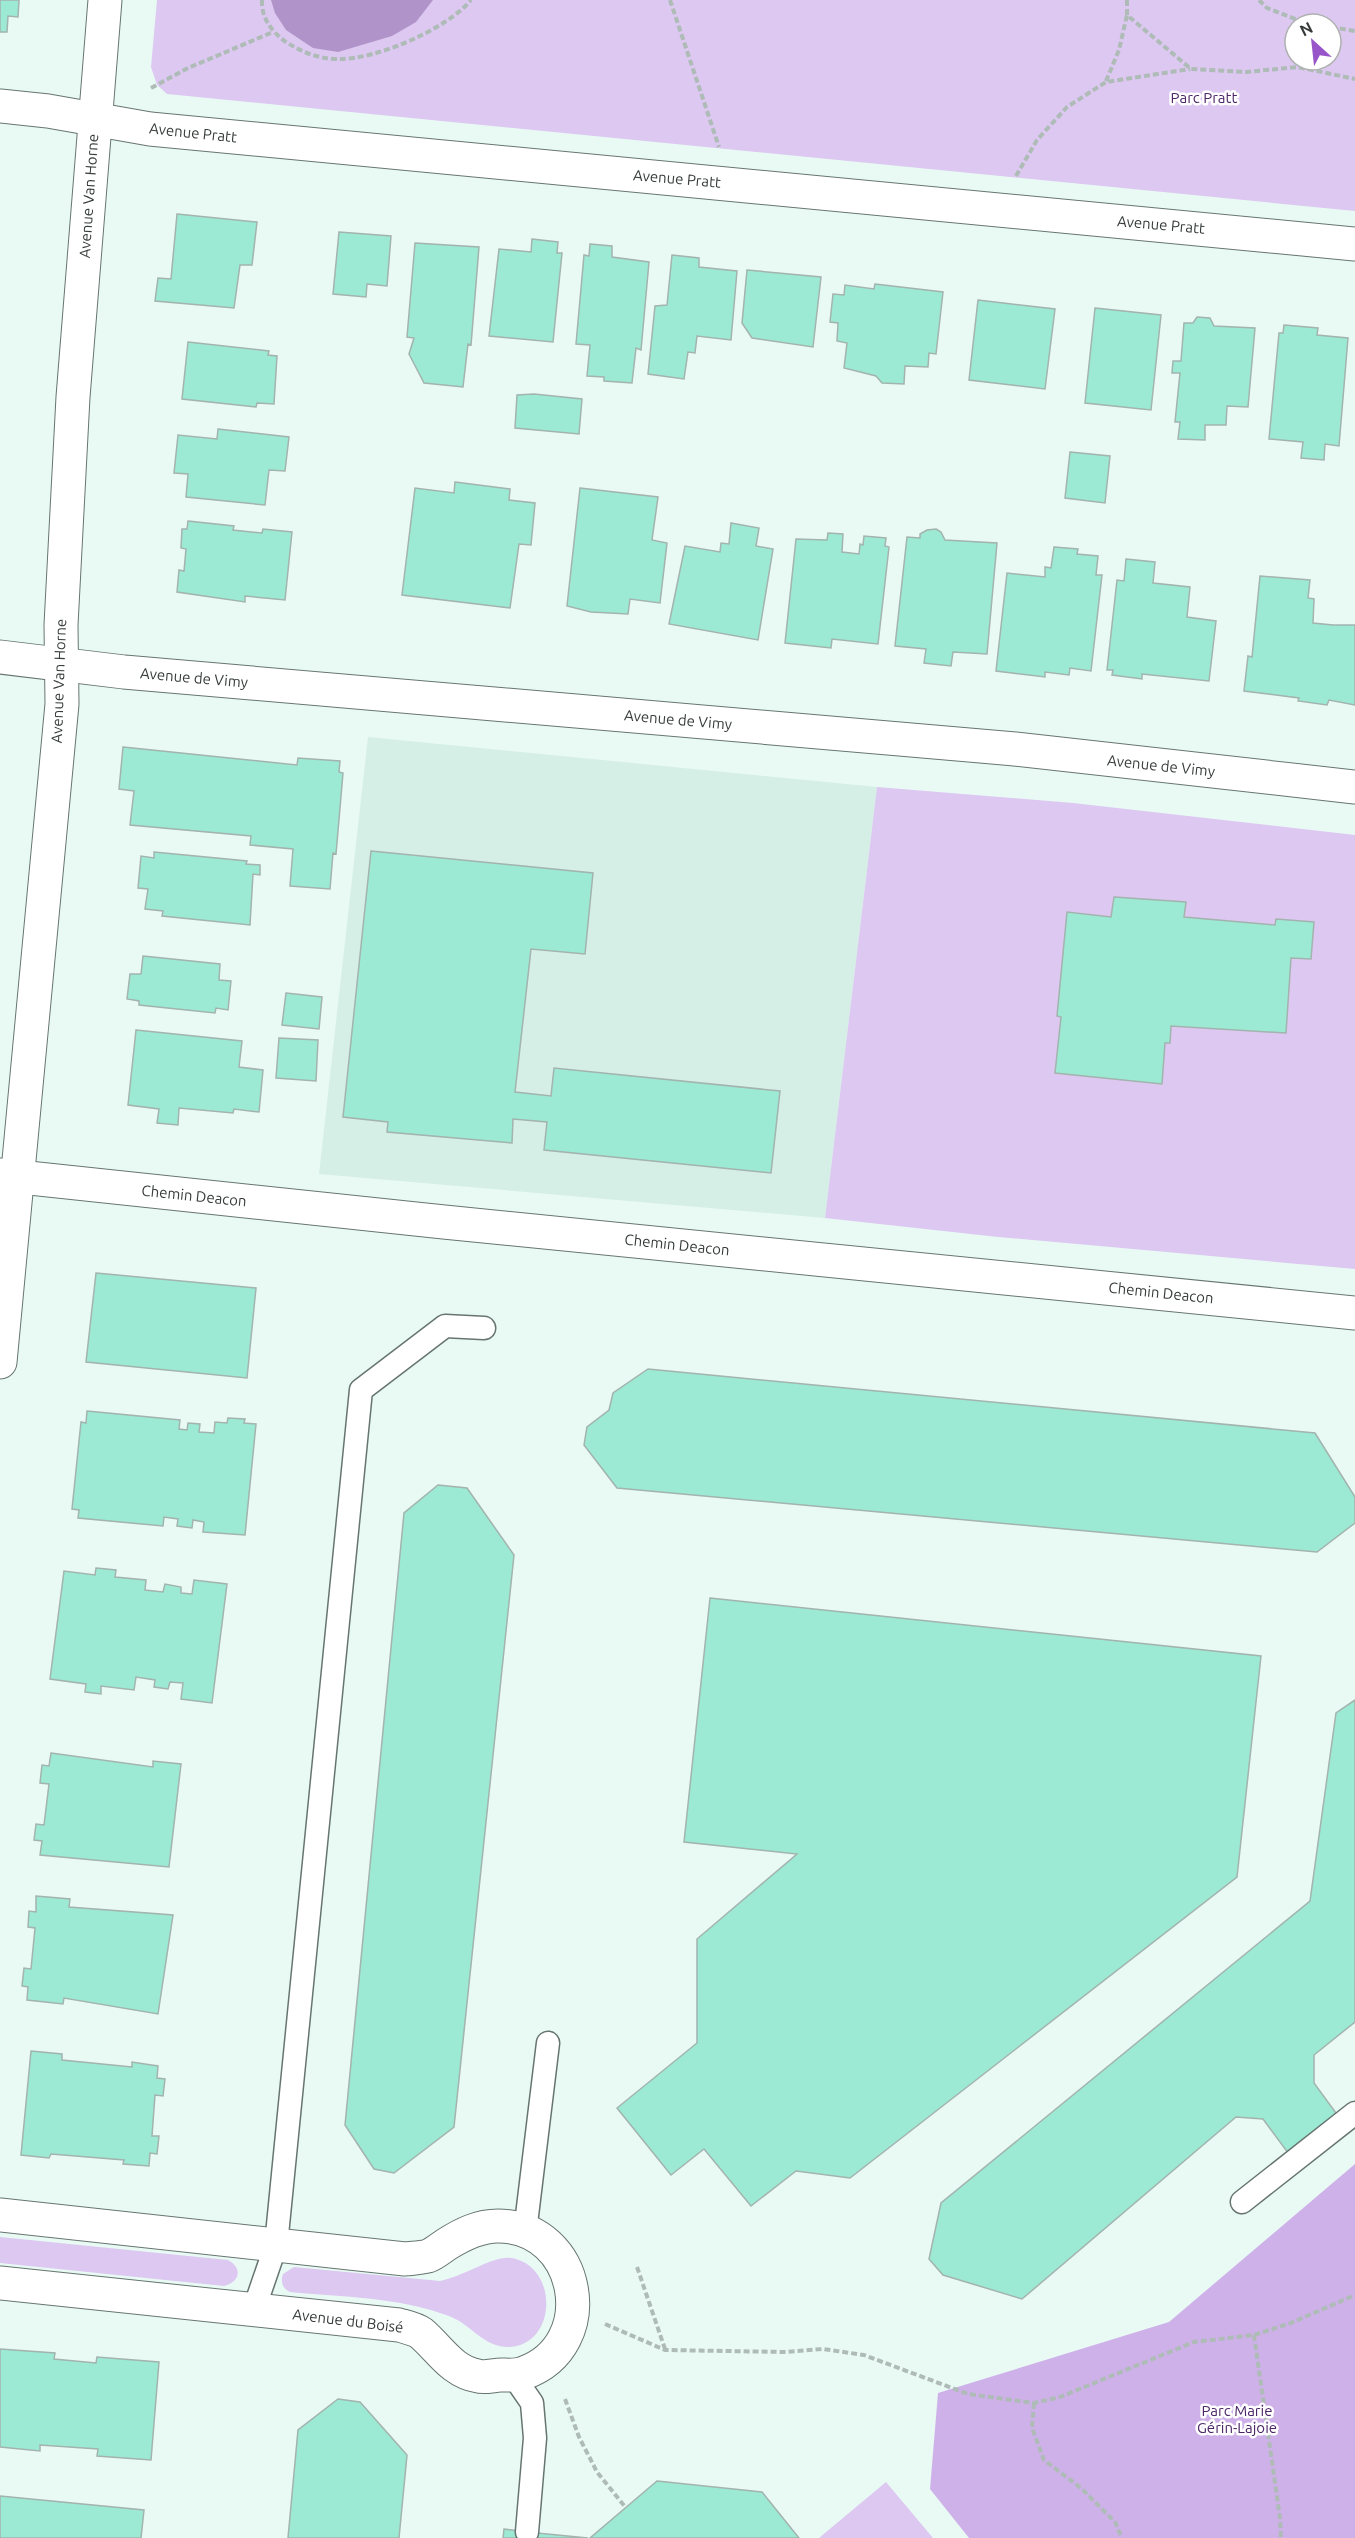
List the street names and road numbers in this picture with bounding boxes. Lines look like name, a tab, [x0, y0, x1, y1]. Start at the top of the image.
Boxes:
street label: Avenue Pratt	[148, 119, 238, 146]
street label: Avenue Van Horne	[76, 133, 101, 259]
street label: Avenue Pratt	[632, 166, 722, 191]
street label: Avenue Pratt	[1116, 212, 1206, 237]
street label: Avenue Van Horne	[48, 618, 69, 744]
street label: Avenue de Vimy	[139, 664, 249, 691]
street label: Avenue de Vimy	[623, 706, 733, 733]
street label: Avenue de Vimy	[1106, 751, 1216, 780]
street label: Chemin Deacon	[141, 1182, 247, 1209]
street label: Chemin Deacon	[624, 1231, 730, 1258]
street label: Chemin Deacon	[1108, 1279, 1214, 1306]
street label: Avenue du Boisé	[292, 2305, 404, 2336]

